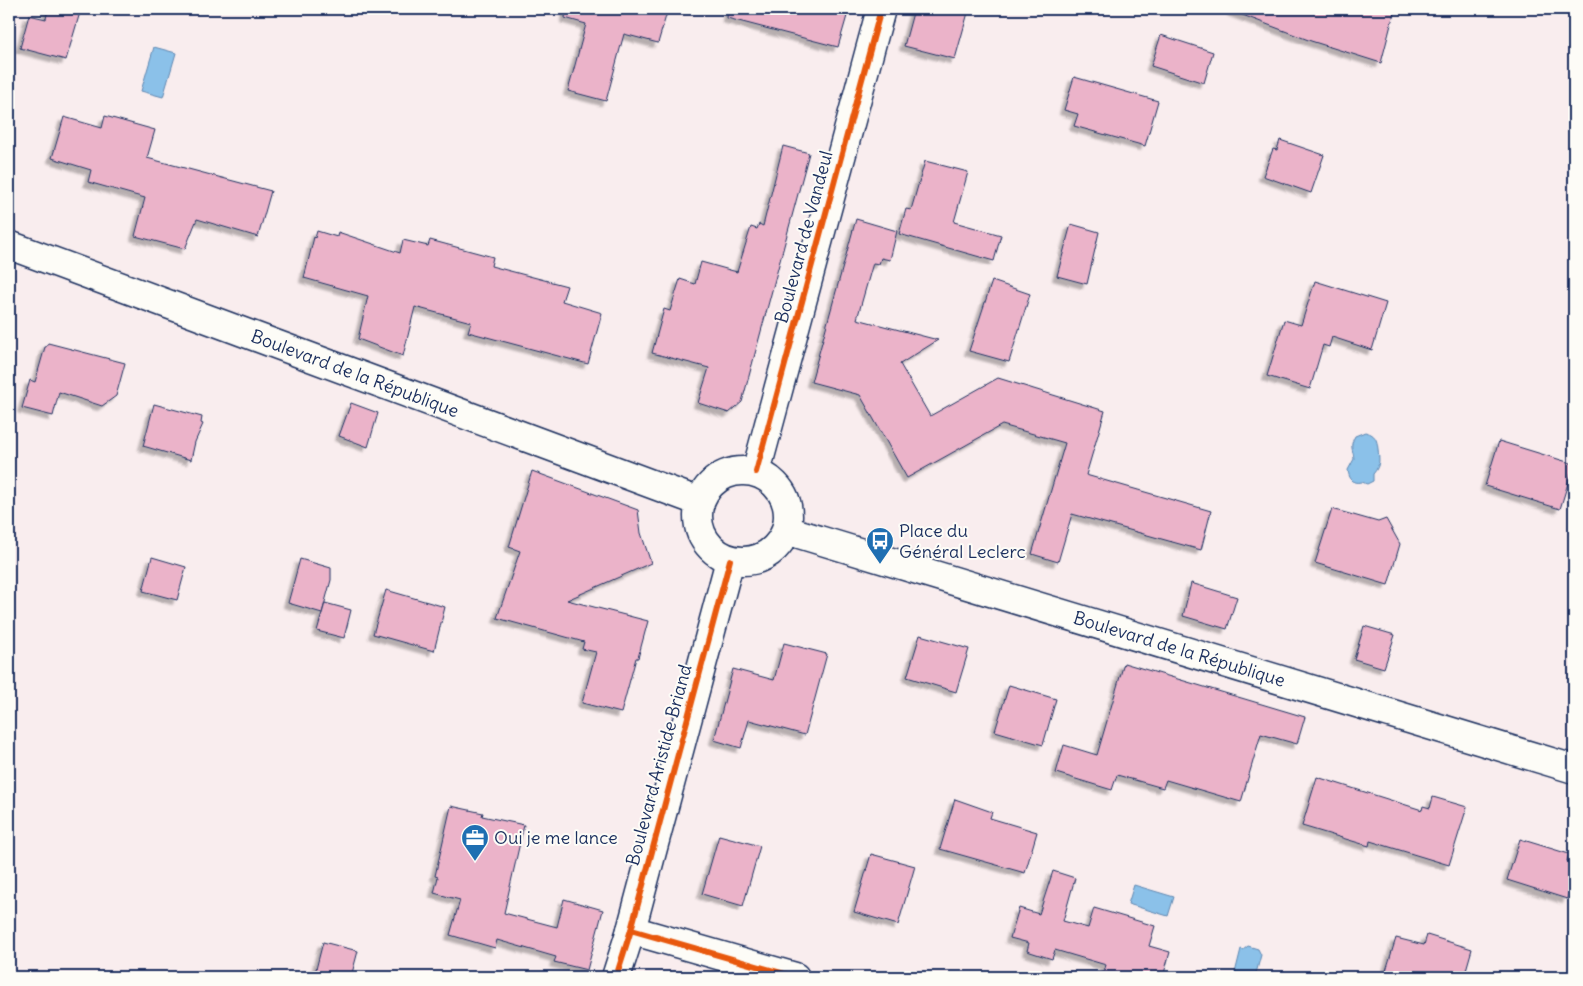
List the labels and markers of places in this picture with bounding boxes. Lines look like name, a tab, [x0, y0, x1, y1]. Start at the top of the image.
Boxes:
place label: Place du Général Leclerc	[899, 519, 1026, 563]
bus stop icon: Place du Général Leclerc	[865, 526, 895, 565]
office icon: Oui je me lance	[460, 823, 490, 862]
place label: Oui je me lance	[494, 826, 618, 849]

